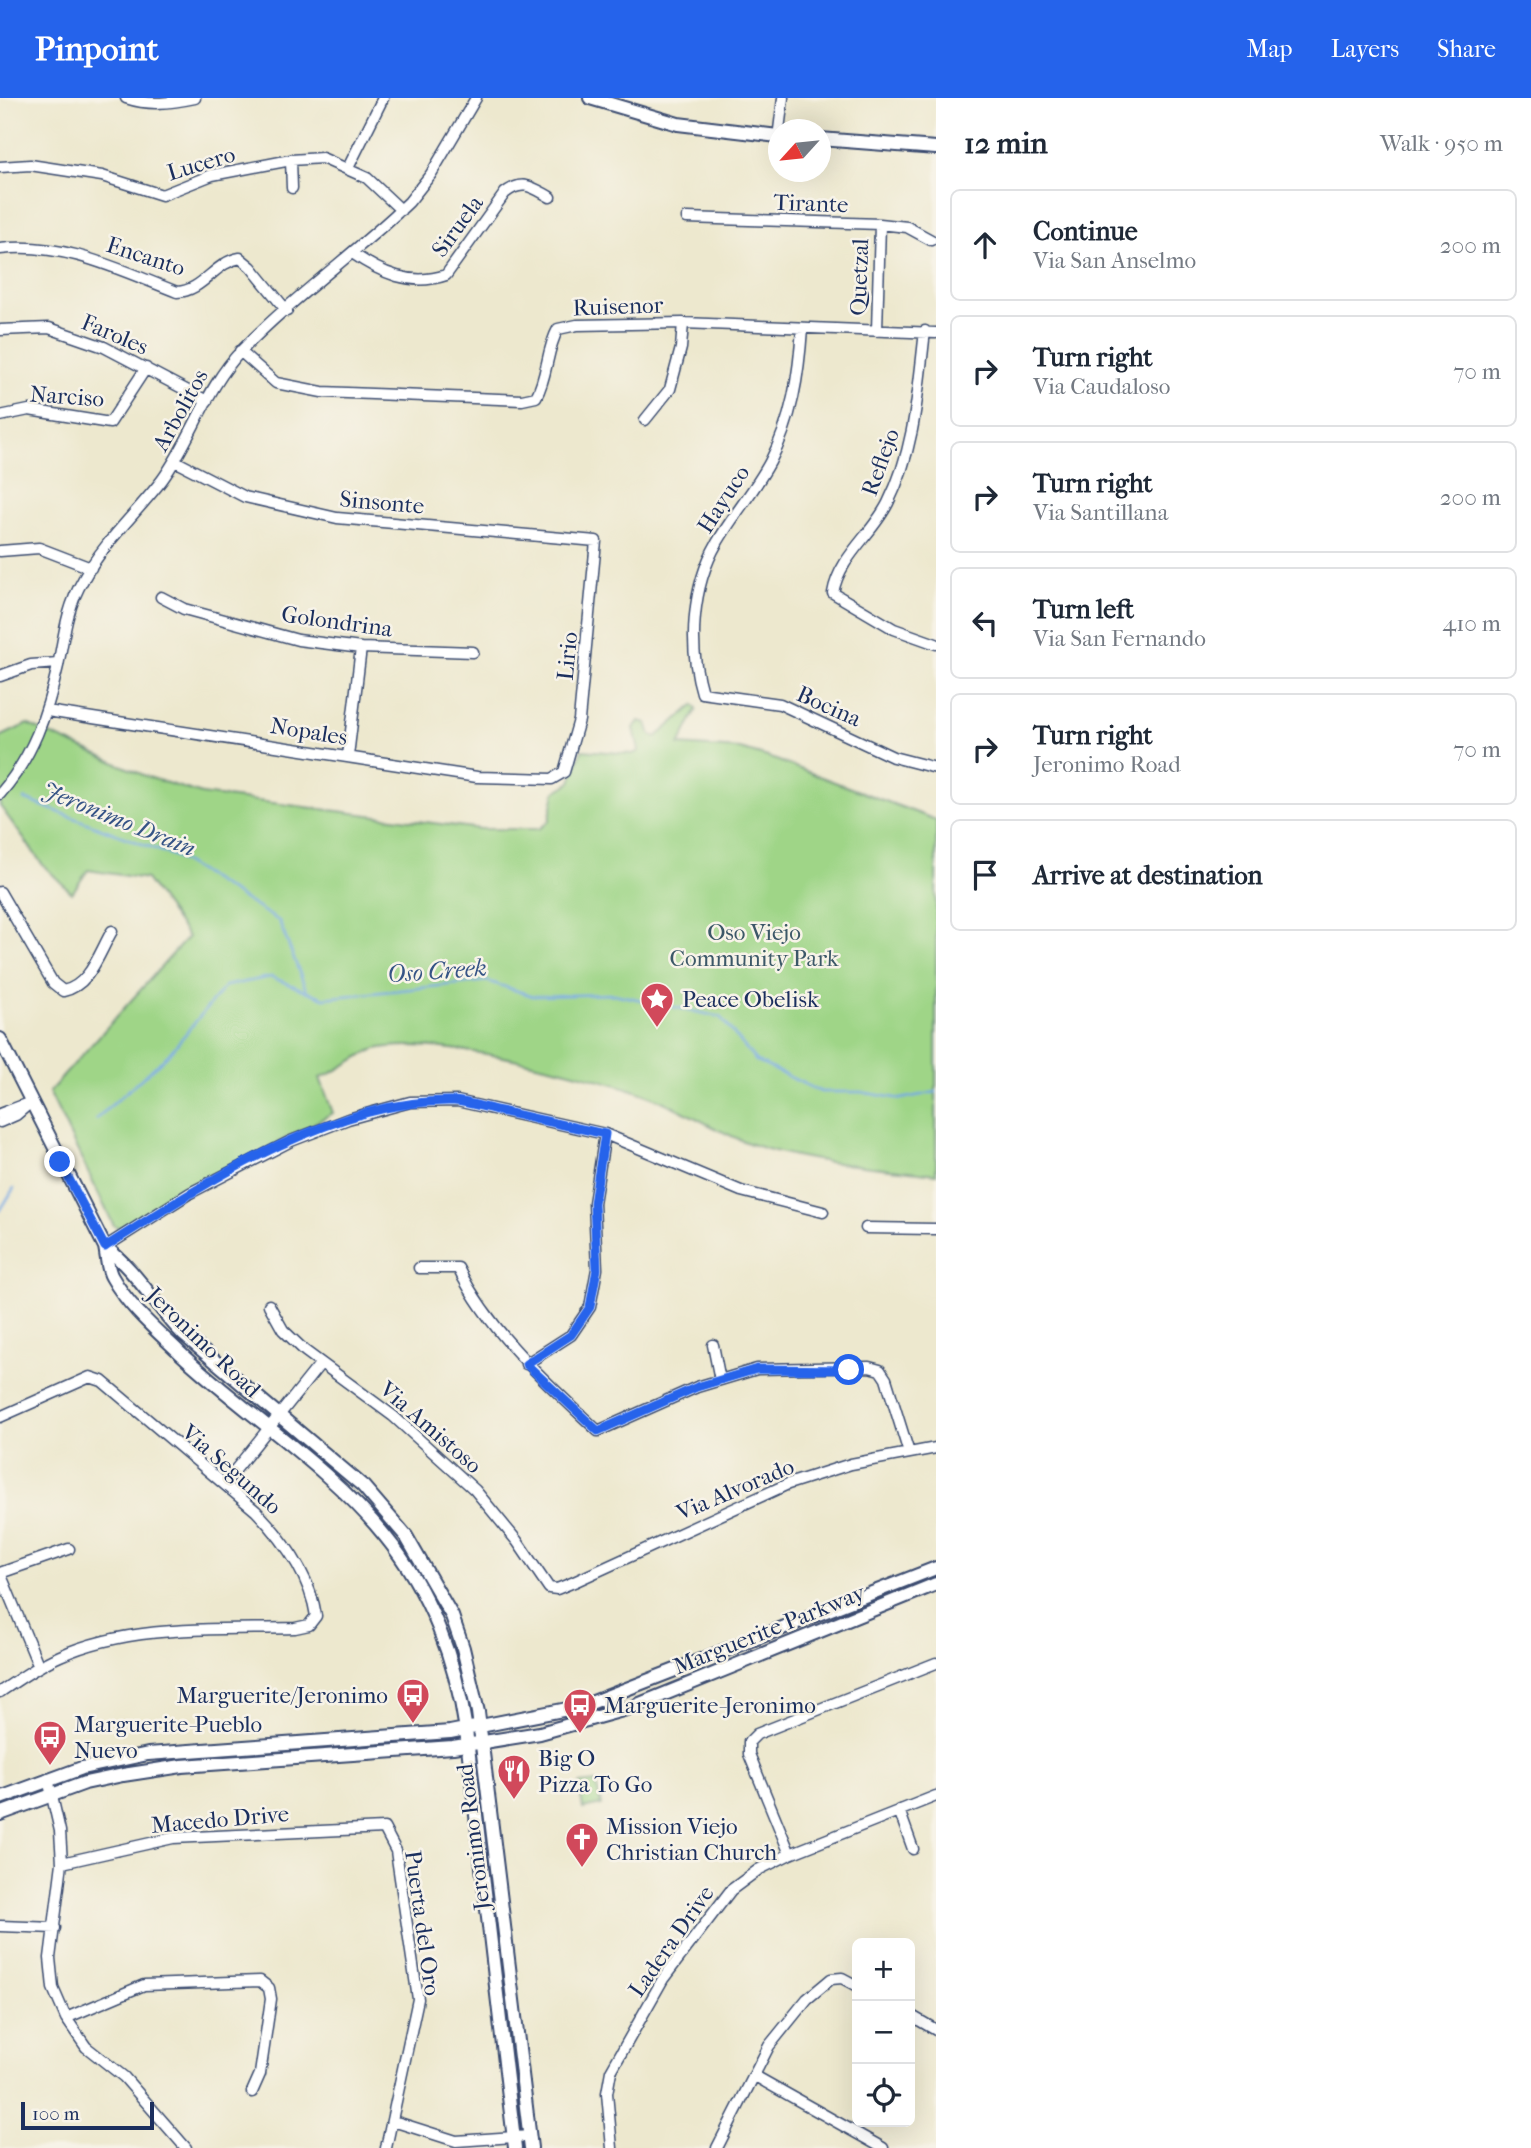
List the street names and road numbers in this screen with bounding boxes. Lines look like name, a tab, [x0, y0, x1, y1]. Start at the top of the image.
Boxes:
street label: Lucero	[164, 140, 238, 187]
street label: Tirante	[773, 189, 849, 218]
street label: Siruela	[426, 190, 489, 262]
street label: Encanto	[103, 231, 189, 282]
street label: Quetzal	[845, 237, 874, 316]
street label: Ruisenor	[572, 291, 664, 322]
street label: Faroles	[77, 308, 152, 361]
street label: Arbolitos	[146, 365, 214, 457]
street label: Narciso	[29, 380, 105, 413]
street label: Reflejo	[856, 425, 905, 500]
street label: Hayuco	[692, 460, 755, 538]
street label: Sinsonte	[339, 485, 425, 520]
street label: Golondrina	[280, 600, 395, 643]
street label: Lirio	[552, 630, 583, 682]
street label: Bocina	[792, 680, 865, 733]
street label: Nopales	[268, 712, 349, 751]
street label: Jeronimo Road	[140, 1280, 266, 1404]
street label: Via Amistoso	[373, 1375, 487, 1479]
street label: Via Segundo	[175, 1418, 287, 1520]
street label: Via Alvorado	[671, 1453, 798, 1527]
street label: Marguerite Parkway	[669, 1578, 870, 1680]
street label: Jeronimo Road	[451, 1762, 496, 1914]
street label: Macedo Drive	[150, 1800, 290, 1839]
street label: Puerta del Oro	[399, 1849, 446, 1997]
street label: Ladera Drive	[623, 1880, 720, 2002]

